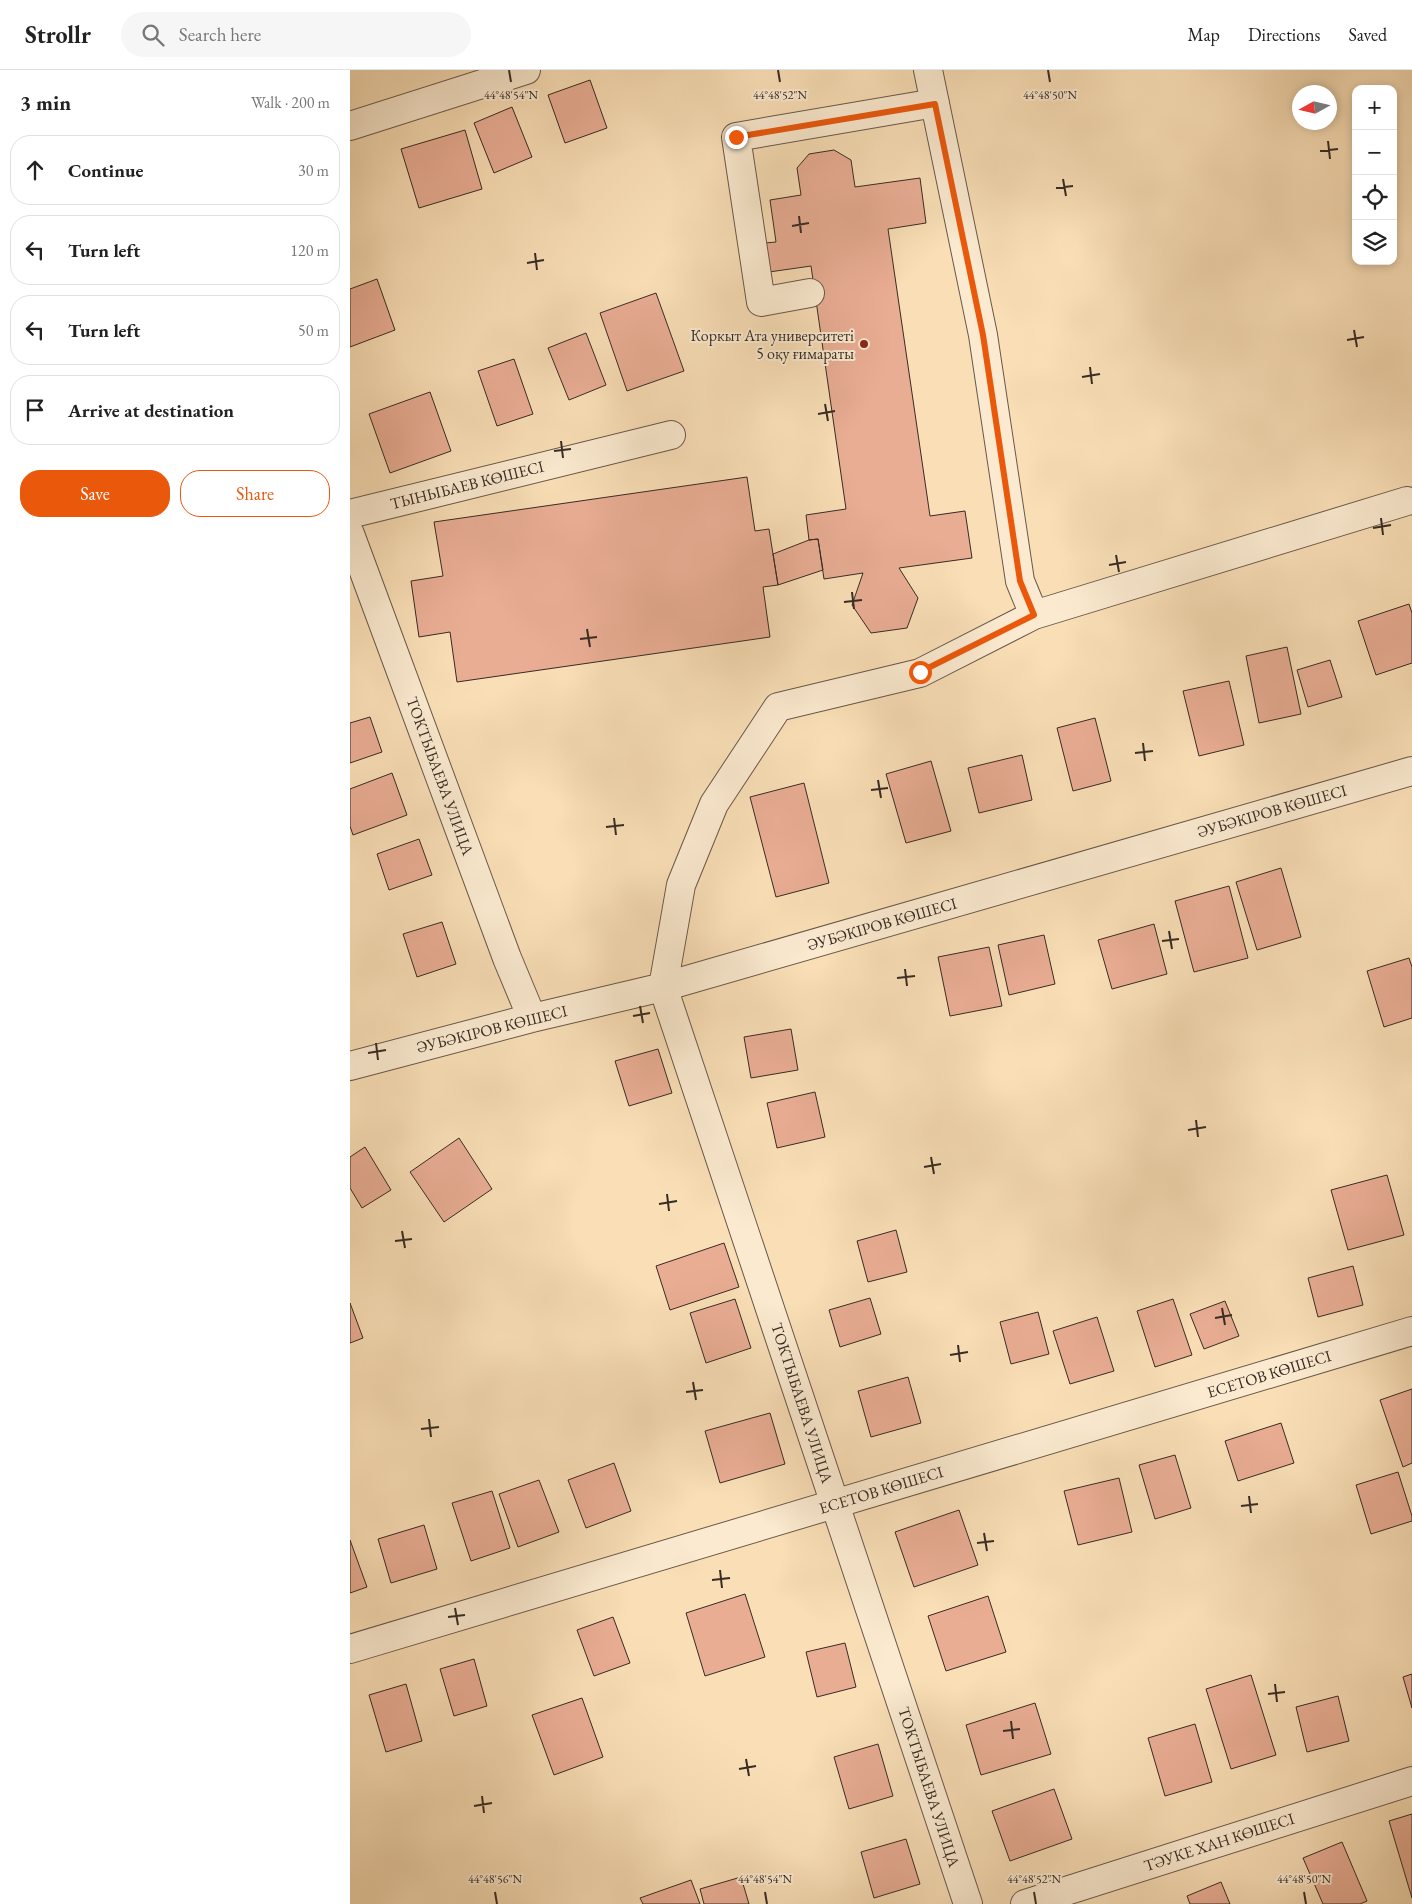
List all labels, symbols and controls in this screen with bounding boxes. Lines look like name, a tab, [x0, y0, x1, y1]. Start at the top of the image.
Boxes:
search box	[121, 12, 471, 57]
text: Strollr	[25, 19, 91, 50]
icon: search	[139, 21, 167, 49]
text: Search here	[179, 22, 261, 47]
text: Map	[1188, 23, 1220, 46]
text: Directions	[1248, 23, 1320, 46]
text: Saved	[1348, 23, 1387, 46]
north arrow	[1292, 85, 1337, 130]
map controls	[1352, 85, 1397, 265]
button: +	[1352, 85, 1397, 130]
text: 44°48'54"N	[484, 87, 538, 103]
text: 44°48'52"N	[753, 87, 807, 103]
text: 44°48'50"N	[1023, 87, 1077, 103]
text: 3 min	[20, 89, 71, 116]
text: Walk · 200 m	[251, 92, 330, 113]
route end	[725, 126, 748, 149]
button: −	[1352, 130, 1397, 175]
icon: ahead	[21, 156, 49, 184]
text: Continue	[68, 158, 143, 183]
text: 30 m	[298, 160, 329, 181]
button: locate	[1352, 175, 1397, 220]
button: layers	[1352, 220, 1397, 265]
icon: left	[21, 236, 49, 264]
text: Turn left	[68, 238, 140, 263]
text: 120 m	[290, 240, 329, 261]
icon: left	[21, 316, 49, 344]
text: Turn left	[68, 318, 140, 343]
text: 50 m	[298, 320, 329, 341]
place label: Коркыт Ата университеті 5 оқу ғимараты	[691, 325, 854, 364]
marker: Коркыт Ата университеті 5 оқу ғимараты	[858, 338, 870, 350]
icon: arrive	[21, 396, 49, 424]
text: Arrive at destination	[68, 398, 234, 423]
street label: ТЫНЫБАЕВ КӨШЕСІ	[388, 456, 547, 514]
button: Save	[20, 470, 170, 517]
button: Share	[180, 470, 330, 517]
route start	[909, 661, 932, 684]
street label: ТОКТЫБАЕВА УЛИЦА	[402, 694, 479, 859]
street label: ӘУБӘКІРОВ КӨШЕСІ	[1195, 779, 1350, 842]
street label: ӘУБӘКІРОВ КӨШЕСІ	[805, 892, 960, 955]
street label: ӘУБӘКІРОВ КӨШЕСІ	[414, 1000, 570, 1058]
street label: ТОКТЫБАЕВА УЛИЦА	[766, 1320, 838, 1487]
street label: ЕСЕТОВ КӨШЕСІ	[1204, 1345, 1334, 1403]
street label: ЕСЕТОВ КӨШЕСІ	[816, 1461, 946, 1519]
street label: ТОКТЫБАЕВА УЛИЦА	[893, 1704, 965, 1871]
street label: ТӘУКЕ ХАН КӨШЕСІ	[1141, 1808, 1297, 1876]
text: 44°48'56"N	[468, 1871, 522, 1887]
text: 44°48'54"N	[738, 1871, 792, 1887]
text: 44°48'52"N	[1007, 1871, 1061, 1887]
text: 44°48'50"N	[1277, 1871, 1331, 1887]

